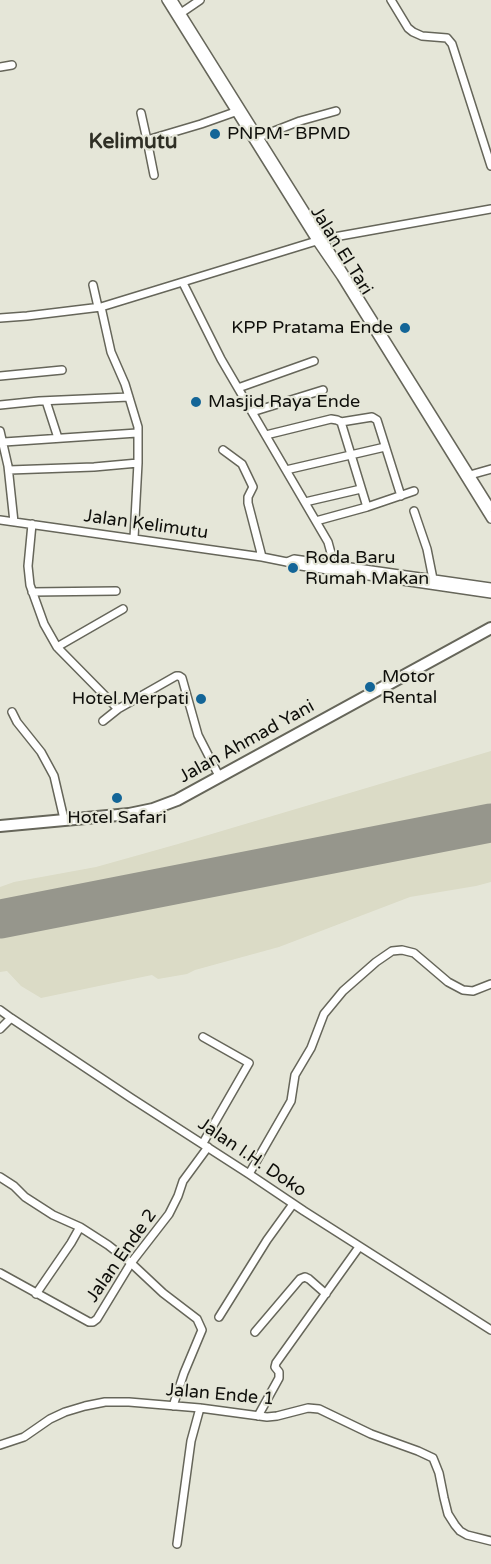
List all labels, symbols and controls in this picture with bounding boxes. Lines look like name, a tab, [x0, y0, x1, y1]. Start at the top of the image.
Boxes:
place label: PNPM- BPMD	[227, 123, 351, 145]
marker: PNPM- BPMD	[208, 127, 222, 141]
district label: Kelimutu	[88, 129, 178, 155]
street label: Jalan El Tari	[305, 203, 377, 299]
place label: KPP Pratama Ende	[231, 317, 393, 339]
marker: KPP Pratama Ende	[398, 321, 412, 335]
place label: Masjid Raya Ende	[208, 391, 360, 413]
marker: Masjid Raya Ende	[189, 395, 203, 409]
street label: Jalan Kelimutu	[83, 506, 209, 544]
place label: Roda Baru Rumah Makan	[305, 547, 429, 590]
marker: Roda Baru Rumah Makan	[286, 561, 300, 575]
place label: Motor Rental	[382, 666, 437, 708]
marker: Motor Rental	[363, 680, 377, 694]
place label: Hotel Merpati	[72, 688, 189, 710]
marker: Hotel Merpati	[194, 692, 208, 706]
street label: Jalan Ahmad Yani	[176, 696, 318, 788]
marker: Hotel Safari	[110, 791, 124, 805]
place label: Hotel Safari	[67, 807, 167, 829]
street label: Jalan I.H. Doko	[194, 1114, 310, 1202]
street label: Jalan Ende 2	[82, 1205, 162, 1307]
street label: Jalan Ende 1	[165, 1380, 275, 1410]

